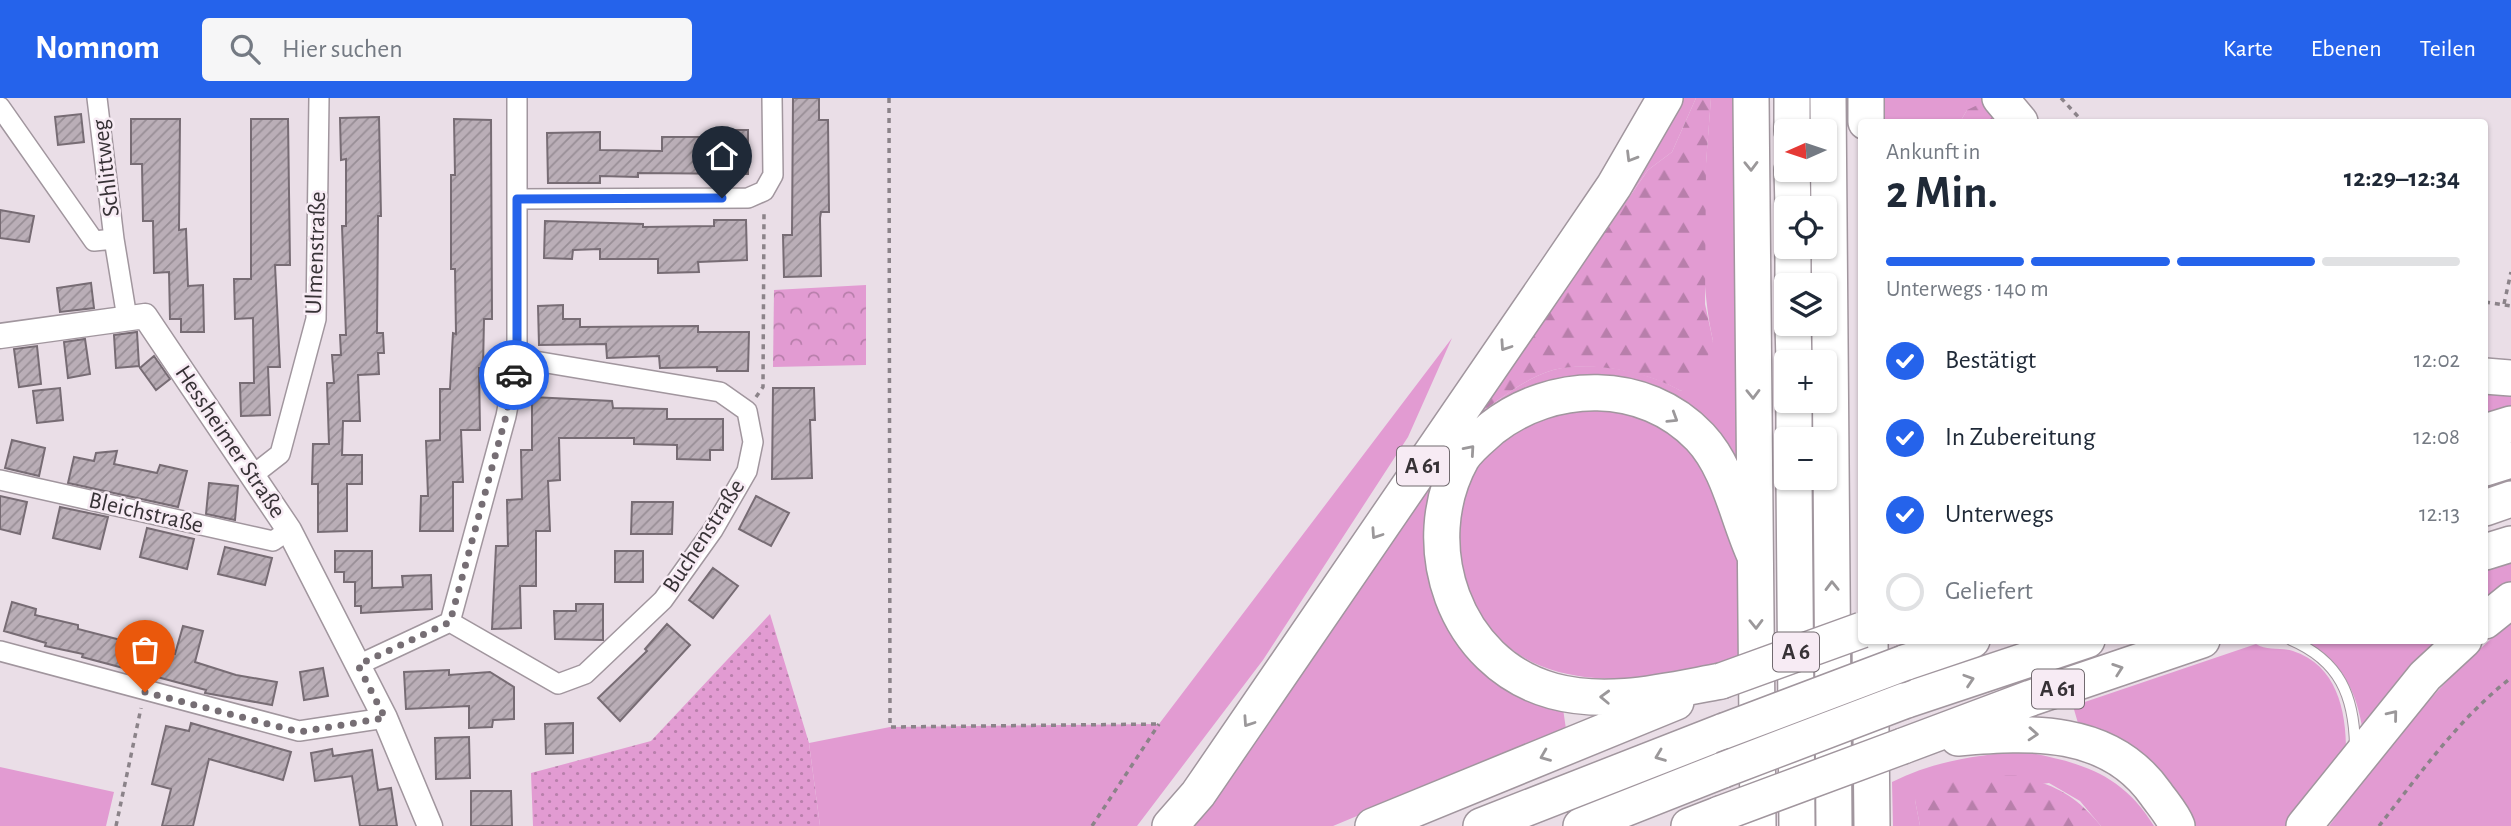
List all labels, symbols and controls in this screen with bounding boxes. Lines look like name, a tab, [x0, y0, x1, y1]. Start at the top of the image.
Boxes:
search box	[202, 18, 692, 81]
icon: search	[226, 30, 264, 68]
text: Nomnom	[35, 32, 160, 65]
text: Hier suchen	[282, 36, 403, 62]
text: Karte	[2223, 37, 2273, 61]
text: Ebenen	[2311, 37, 2382, 61]
text: Teilen	[2420, 37, 2476, 61]
street label: Schlittweg	[88, 118, 124, 218]
north arrow	[1774, 119, 1838, 182]
map controls	[1774, 119, 1837, 490]
pin	[692, 126, 752, 198]
icon: home	[703, 137, 741, 175]
text: Ankunft in	[1886, 141, 1980, 164]
one-way arrow	[1626, 149, 1639, 162]
one-way arrow	[1743, 161, 1759, 172]
text: 12:29–12:34	[2344, 165, 2460, 191]
text: 2 Min.	[1886, 170, 1998, 216]
street label: Ulmenstraße	[302, 191, 330, 315]
button: locate	[1774, 196, 1837, 259]
button: layers	[1774, 273, 1837, 336]
text: Unterwegs · 140 m	[1886, 278, 2049, 301]
one-way arrow	[1500, 339, 1513, 352]
courier	[479, 340, 549, 410]
icon: check	[1886, 342, 1924, 380]
text: Bestätigt	[1945, 347, 2036, 373]
text: 12:02	[2414, 349, 2460, 372]
button: +	[1774, 350, 1837, 413]
icon: car	[495, 356, 533, 394]
street label: Hessheimer Straße	[170, 361, 290, 523]
one-way arrow	[1746, 388, 1761, 399]
one-way arrow	[1666, 409, 1679, 422]
icon: check	[1886, 419, 1924, 457]
text: In Zubereitung	[1945, 424, 2095, 450]
text: 12:08	[2413, 426, 2460, 449]
button: −	[1774, 427, 1837, 490]
one-way arrow	[1462, 445, 1474, 458]
road number: A 61	[1397, 446, 1449, 486]
street label: Buchenstraße	[659, 475, 749, 597]
street label: Bleichstraße	[86, 488, 206, 538]
icon: check	[1886, 496, 1924, 534]
text: Unterwegs	[1945, 501, 2054, 527]
text: 12:13	[2419, 503, 2460, 526]
one-way arrow	[1372, 526, 1385, 539]
text: Geliefert	[1945, 578, 2033, 604]
one-way arrow	[1824, 581, 1840, 591]
pin	[115, 620, 175, 692]
one-way arrow	[1748, 620, 1764, 630]
icon: bag	[126, 631, 164, 669]
road number: A 6	[1773, 632, 1819, 672]
one-way arrow	[2112, 663, 2124, 677]
road number: A 61	[2032, 670, 2084, 708]
one-way arrow	[1963, 674, 1975, 688]
one-way arrow	[1599, 689, 1610, 704]
one-way arrow	[2384, 711, 2397, 723]
one-way arrow	[1244, 714, 1256, 727]
one-way arrow	[2027, 726, 2038, 741]
one-way arrow	[1540, 748, 1552, 762]
one-way arrow	[1655, 748, 1667, 762]

